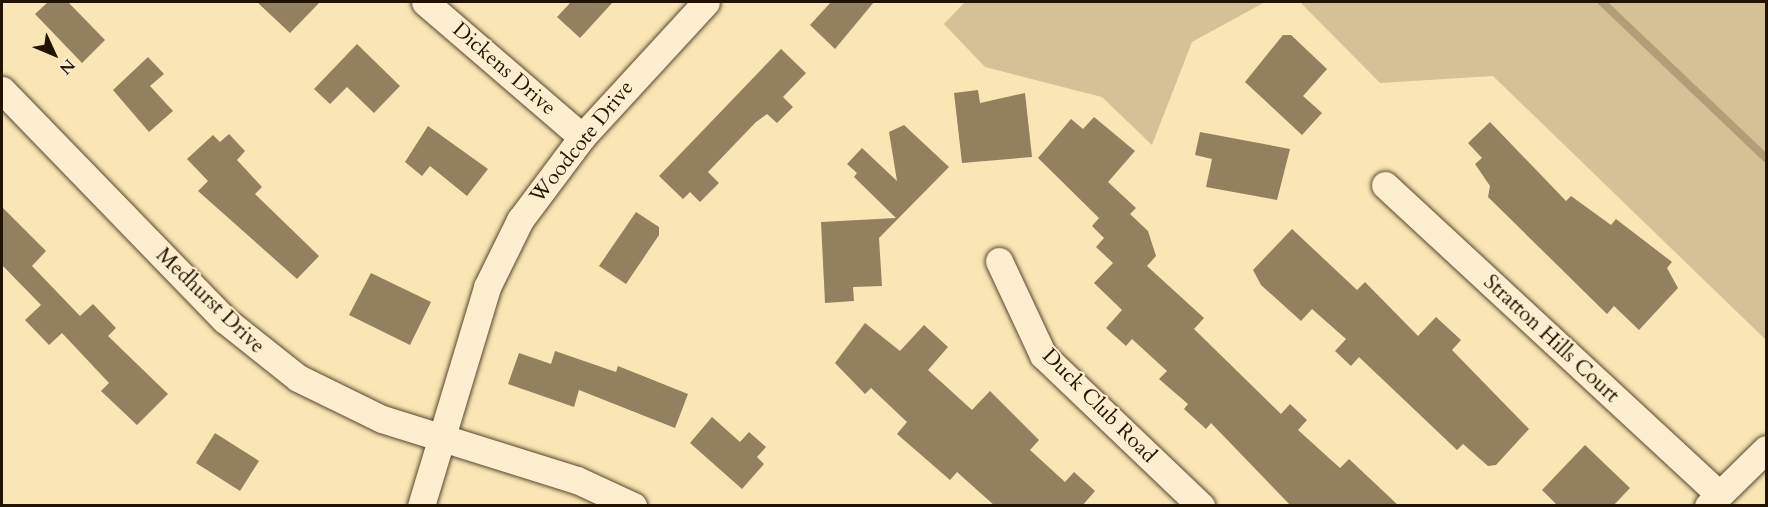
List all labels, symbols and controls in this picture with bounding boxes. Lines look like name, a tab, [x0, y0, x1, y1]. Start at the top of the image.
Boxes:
street label: Dickens Drive	[447, 17, 561, 121]
north arrow	[24, 24, 84, 84]
text: N	[54, 54, 80, 79]
street label: Woodcote Drive	[525, 76, 639, 208]
street label: Medhurst Drive	[150, 243, 270, 359]
street label: Stratton Hills Court	[1478, 270, 1624, 408]
street label: Duck Club Road	[1037, 344, 1161, 468]

